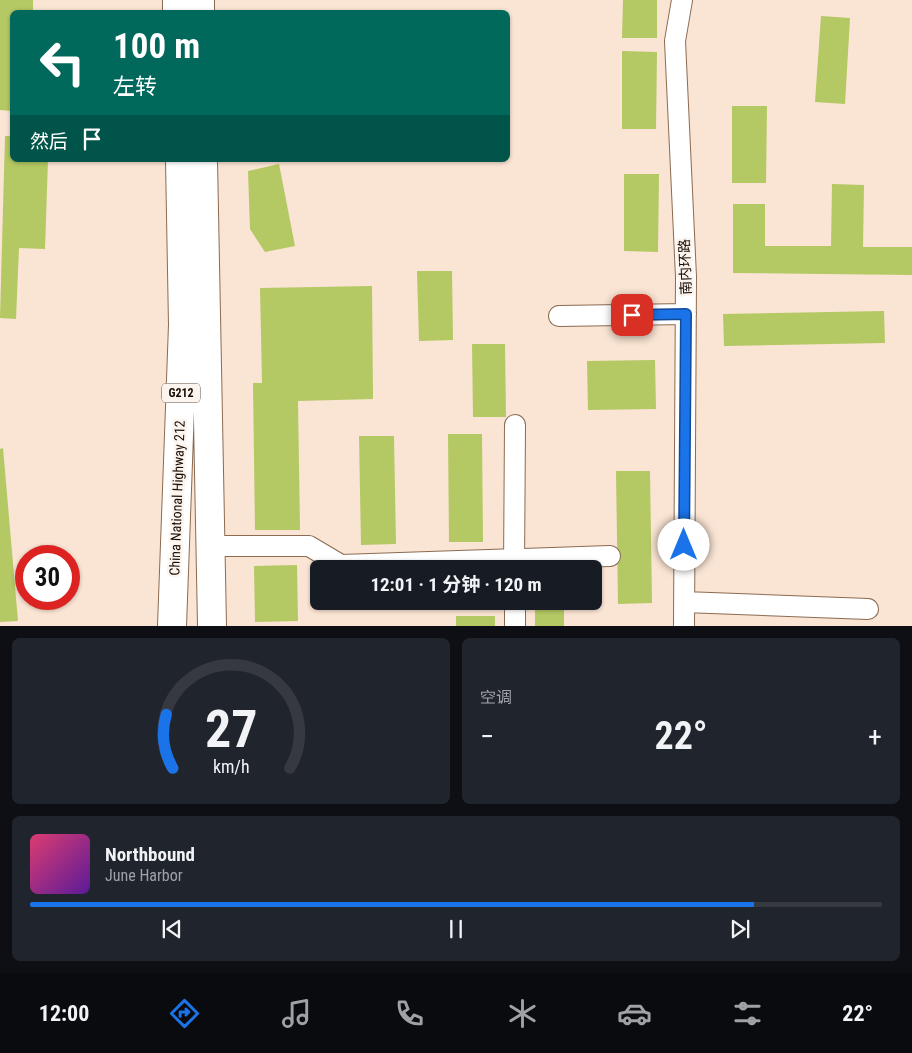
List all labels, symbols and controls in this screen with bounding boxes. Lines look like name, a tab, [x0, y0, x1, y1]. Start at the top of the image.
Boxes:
text: 100 m	[113, 26, 200, 67]
icon: left	[30, 30, 95, 95]
text: 左转	[113, 74, 157, 99]
icon: arrive	[78, 125, 106, 153]
text: 然后	[30, 130, 68, 153]
street label: 南内环路	[676, 239, 694, 295]
pin	[611, 294, 653, 336]
icon: arrive	[618, 301, 646, 329]
road number: G212	[162, 383, 200, 402]
street label: China National Highway 212	[166, 420, 188, 576]
position arrow	[657, 518, 709, 570]
speed limit sign: 30	[15, 545, 80, 610]
text: 12:01 · 1 分钟 · 120 m	[370, 573, 542, 596]
text: 空调	[480, 688, 512, 707]
text: 27	[205, 699, 257, 760]
text: 22°	[654, 714, 708, 758]
text: −	[480, 720, 494, 753]
text: +	[868, 720, 882, 753]
text: km/h	[213, 756, 249, 777]
text: Northbound	[105, 843, 195, 866]
text: June Harbor	[105, 866, 183, 885]
icon: previous	[158, 915, 186, 943]
icon: pause	[442, 915, 470, 943]
icon: next	[726, 915, 754, 943]
icon: directions	[167, 996, 202, 1031]
icon: music	[279, 996, 314, 1031]
icon: phone	[392, 996, 427, 1031]
icon: climate	[505, 996, 540, 1031]
icon: car	[617, 996, 652, 1031]
icon: filters	[730, 996, 765, 1031]
text: 12:00	[39, 1001, 89, 1026]
text: 22°	[842, 1001, 873, 1026]

